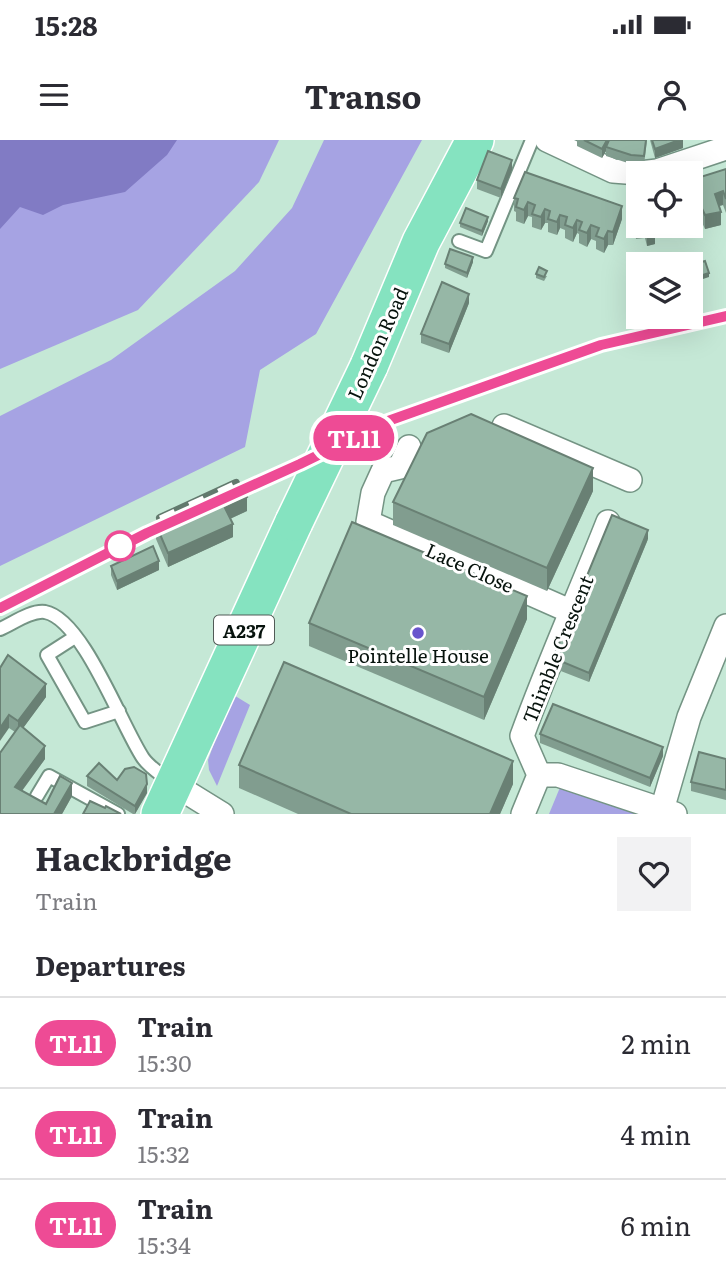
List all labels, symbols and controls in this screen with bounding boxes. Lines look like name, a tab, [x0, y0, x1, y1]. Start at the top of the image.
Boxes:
text: 15:28	[35, 5, 98, 44]
text: Transo	[305, 71, 421, 119]
icon: menu	[35, 76, 73, 114]
icon: person	[653, 76, 691, 114]
map controls	[626, 161, 703, 329]
button: locate	[626, 161, 703, 238]
button: layers	[626, 252, 703, 329]
street label: London Road	[340, 282, 414, 404]
line badge: TL11	[305, 415, 403, 461]
text: TL11	[327, 420, 381, 455]
unlabelled marker	[105, 531, 135, 561]
street label: Lace Close	[421, 535, 519, 599]
street label: Thimble Crescent	[514, 570, 600, 727]
road number: A237	[214, 616, 274, 644]
marker: Pointelle House	[410, 625, 426, 641]
place label: Pointelle House	[347, 641, 489, 669]
text: Hackbridge	[35, 832, 232, 881]
button: heart	[617, 837, 691, 911]
text: Train	[35, 883, 98, 917]
text: Departures	[35, 945, 186, 984]
text: Train	[137, 1006, 213, 1045]
text: 2 min	[622, 1023, 691, 1062]
text: TL11	[49, 1025, 102, 1060]
text: 15:30	[137, 1045, 192, 1079]
text: Train	[137, 1097, 213, 1136]
text: 4 min	[620, 1114, 691, 1153]
text: TL11	[49, 1116, 102, 1151]
text: 15:32	[137, 1136, 189, 1170]
text: Train	[137, 1188, 213, 1227]
text: 6 min	[621, 1205, 691, 1244]
text: TL11	[49, 1207, 102, 1242]
text: 15:34	[137, 1227, 191, 1261]

